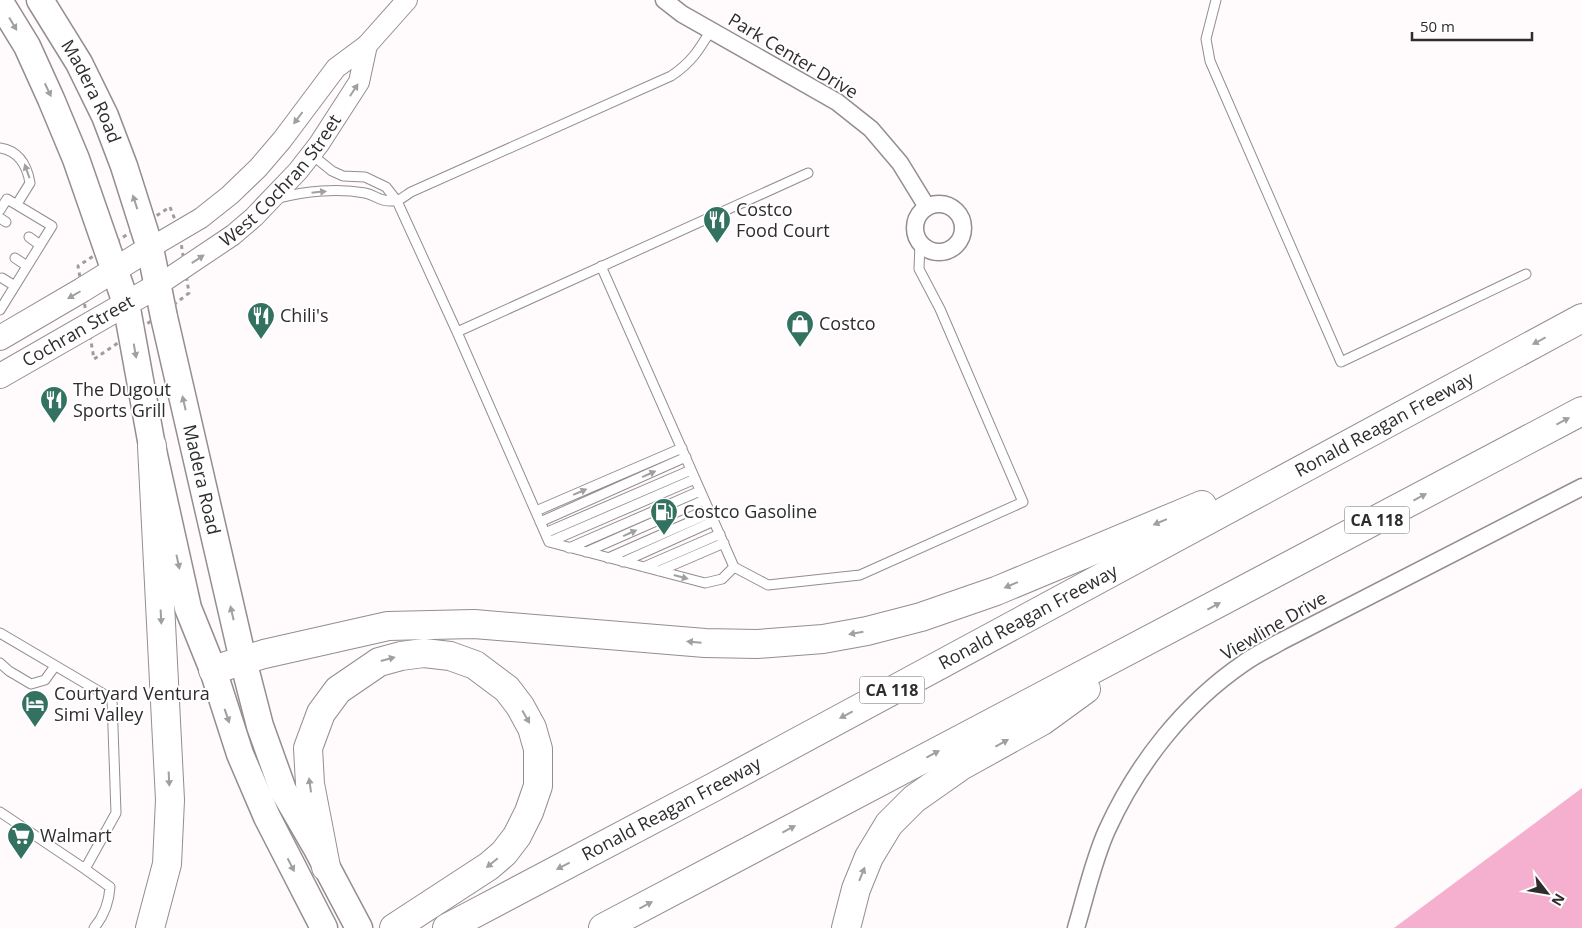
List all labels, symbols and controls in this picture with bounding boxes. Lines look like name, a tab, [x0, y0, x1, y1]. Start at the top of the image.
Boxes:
street label: Park Center Drive	[724, 7, 863, 103]
scale bar	[1412, 10, 1532, 42]
text: 50 m	[1420, 16, 1455, 36]
one-way arrow	[9, 18, 18, 31]
street label: Madera Road	[56, 35, 127, 146]
one-way arrow	[43, 83, 52, 98]
one-way arrow	[350, 84, 359, 97]
street label: West Cochran Street	[215, 109, 346, 252]
one-way arrow	[293, 111, 304, 124]
one-way arrow	[23, 163, 31, 178]
one-way arrow	[311, 188, 327, 196]
one-way arrow	[131, 194, 138, 209]
place label: Costco Food Court	[736, 197, 830, 242]
restaurant icon: Costco Food Court	[702, 205, 732, 244]
one-way arrow	[191, 254, 205, 264]
street label: Cochran Street	[17, 289, 138, 372]
one-way arrow	[67, 291, 80, 300]
restaurant icon: Chili's	[246, 301, 276, 340]
place label: Chili's	[280, 303, 329, 327]
shop icon: Costco	[785, 309, 815, 348]
place label: Costco	[819, 311, 876, 335]
one-way arrow	[1532, 337, 1546, 345]
one-way arrow	[131, 343, 139, 359]
street label: Ronald Reagan Freeway	[1290, 365, 1478, 482]
place label: The Dugout Sports Grill	[73, 377, 171, 422]
restaurant icon: The Dugout Sports Grill	[39, 385, 69, 424]
one-way arrow	[180, 396, 188, 411]
one-way arrow	[1556, 417, 1570, 425]
street label: Madera Road	[178, 422, 227, 537]
one-way arrow	[642, 469, 656, 477]
one-way arrow	[573, 488, 588, 496]
one-way arrow	[1412, 493, 1427, 501]
fuel station icon: Costco Gasoline	[649, 497, 679, 536]
place label: Costco Gasoline	[683, 499, 817, 523]
road number: CA 118	[1344, 506, 1410, 534]
one-way arrow	[1153, 519, 1168, 526]
one-way arrow	[623, 528, 637, 536]
one-way arrow	[174, 554, 182, 569]
street label: Ronald Reagan Freeway	[934, 558, 1122, 674]
one-way arrow	[673, 573, 688, 581]
one-way arrow	[1003, 581, 1018, 589]
street label: Viewline Drive	[1216, 585, 1331, 665]
one-way arrow	[1207, 602, 1221, 610]
one-way arrow	[228, 605, 236, 620]
one-way arrow	[157, 609, 165, 625]
one-way arrow	[847, 629, 863, 637]
one-way arrow	[686, 638, 702, 646]
one-way arrow	[381, 655, 396, 663]
road number: CA 118	[860, 676, 924, 704]
place label: Courtyard Ventura Simi Valley	[54, 681, 210, 726]
hotel icon: Courtyard Ventura Simi Valley	[20, 689, 50, 728]
one-way arrow	[224, 709, 232, 724]
one-way arrow	[521, 710, 530, 724]
one-way arrow	[839, 711, 853, 719]
one-way arrow	[995, 739, 1010, 747]
street label: Ronald Reagan Freeway	[577, 750, 766, 866]
one-way arrow	[926, 750, 940, 758]
one-way arrow	[166, 771, 174, 787]
one-way arrow	[306, 777, 314, 793]
supermarket icon: Walmart	[6, 821, 36, 860]
place label: Walmart	[40, 823, 112, 847]
one-way arrow	[783, 825, 796, 834]
one-way arrow	[486, 857, 499, 868]
one-way arrow	[287, 858, 295, 872]
one-way arrow	[556, 862, 571, 870]
one-way arrow	[858, 866, 866, 881]
north arrow	[1522, 868, 1572, 918]
text: N	[1547, 890, 1570, 910]
one-way arrow	[638, 901, 653, 909]

